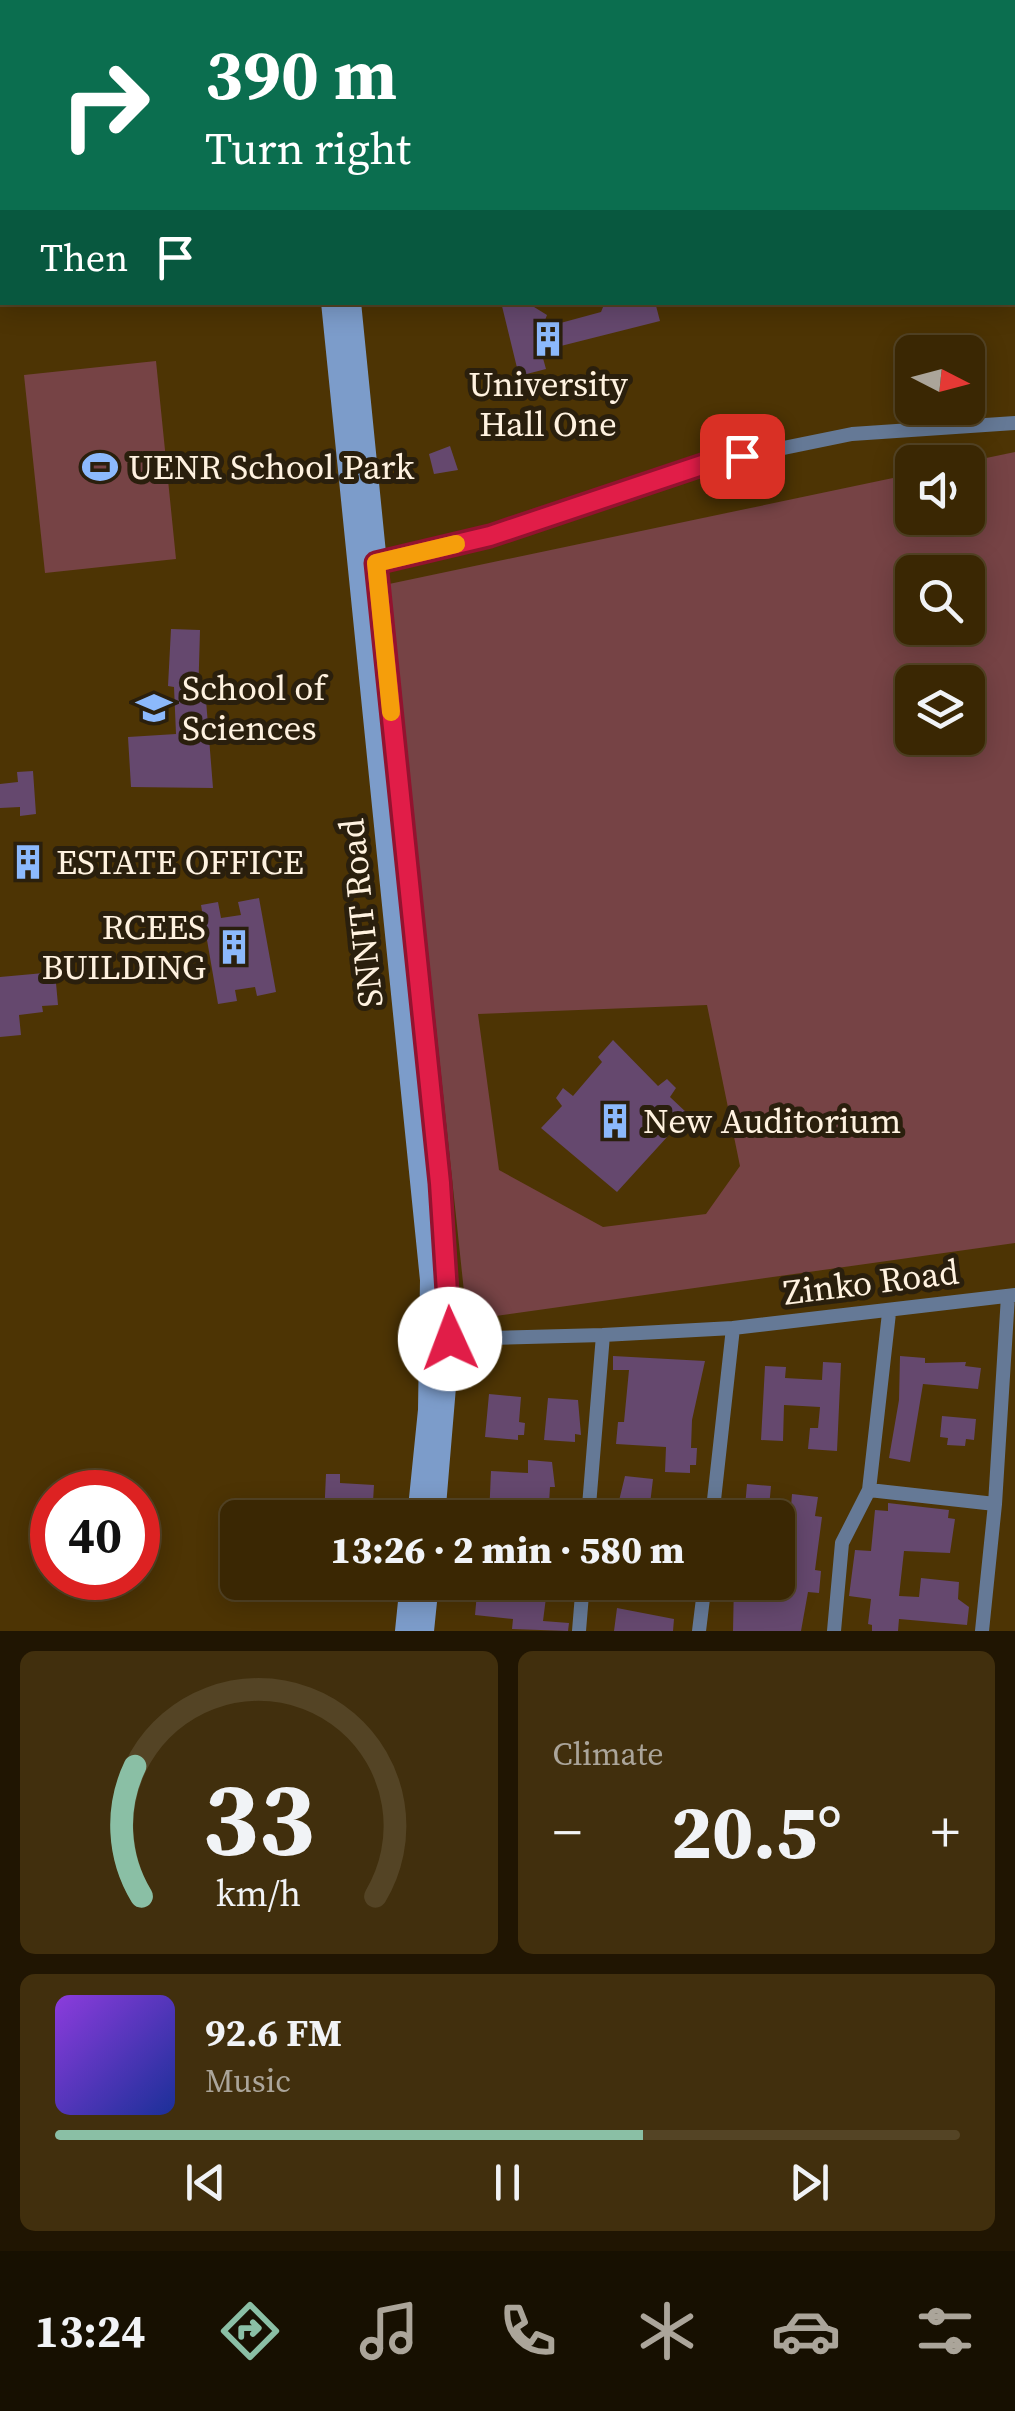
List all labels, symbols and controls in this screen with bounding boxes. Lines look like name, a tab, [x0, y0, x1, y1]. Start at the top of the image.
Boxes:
text: 390 m	[205, 26, 397, 122]
icon: right	[40, 40, 170, 170]
text: Turn right	[205, 117, 411, 179]
icon: arrive	[148, 230, 203, 285]
text: Then	[40, 232, 128, 284]
building icon: University Hall One	[529, 320, 567, 358]
north arrow	[895, 335, 985, 425]
map controls	[895, 335, 985, 755]
place label: University Hall One	[468, 360, 628, 448]
pin	[700, 414, 785, 499]
icon: arrive	[715, 429, 770, 484]
place label: UENR School Park	[128, 443, 415, 491]
button: sound	[895, 445, 985, 535]
sports icon: UENR School Park	[81, 448, 119, 486]
button: search	[895, 555, 985, 645]
place label: School of Sciences	[182, 664, 329, 752]
button: layers	[895, 665, 985, 755]
school or university icon: School of Sciences	[135, 689, 173, 727]
street label: SNNIT Road	[327, 816, 395, 1010]
place label: ESTATE OFFICE	[56, 838, 304, 886]
building icon: ESTATE OFFICE	[9, 843, 47, 881]
place label: RCEES BUILDING	[41, 903, 206, 991]
building icon: RCEES BUILDING	[215, 928, 253, 966]
place label: New Auditorium	[643, 1097, 901, 1145]
building icon: New Auditorium	[596, 1102, 634, 1140]
street label: Zinko Road	[781, 1247, 961, 1317]
position arrow	[398, 1287, 502, 1391]
speed limit sign: 40	[30, 1470, 160, 1600]
text: 13:26 · 2 min · 580 m	[330, 1524, 685, 1576]
text: Climate	[553, 1732, 664, 1776]
text: 33	[202, 1746, 315, 1889]
text: 20.5°	[671, 1780, 842, 1883]
text: −	[553, 1794, 582, 1869]
text: +	[931, 1794, 960, 1869]
text: km/h	[216, 1869, 301, 1918]
text: 92.6 FM	[205, 2007, 342, 2059]
text: Music	[205, 2059, 291, 2103]
icon: previous	[178, 2155, 233, 2210]
icon: pause	[480, 2155, 535, 2210]
icon: next	[782, 2155, 837, 2210]
icon: directions	[215, 2296, 285, 2366]
icon: music	[354, 2296, 424, 2366]
icon: phone	[493, 2296, 563, 2366]
icon: climate	[632, 2296, 702, 2366]
icon: car	[771, 2296, 841, 2366]
icon: filters	[910, 2296, 980, 2366]
text: 13:24	[35, 2300, 146, 2362]

